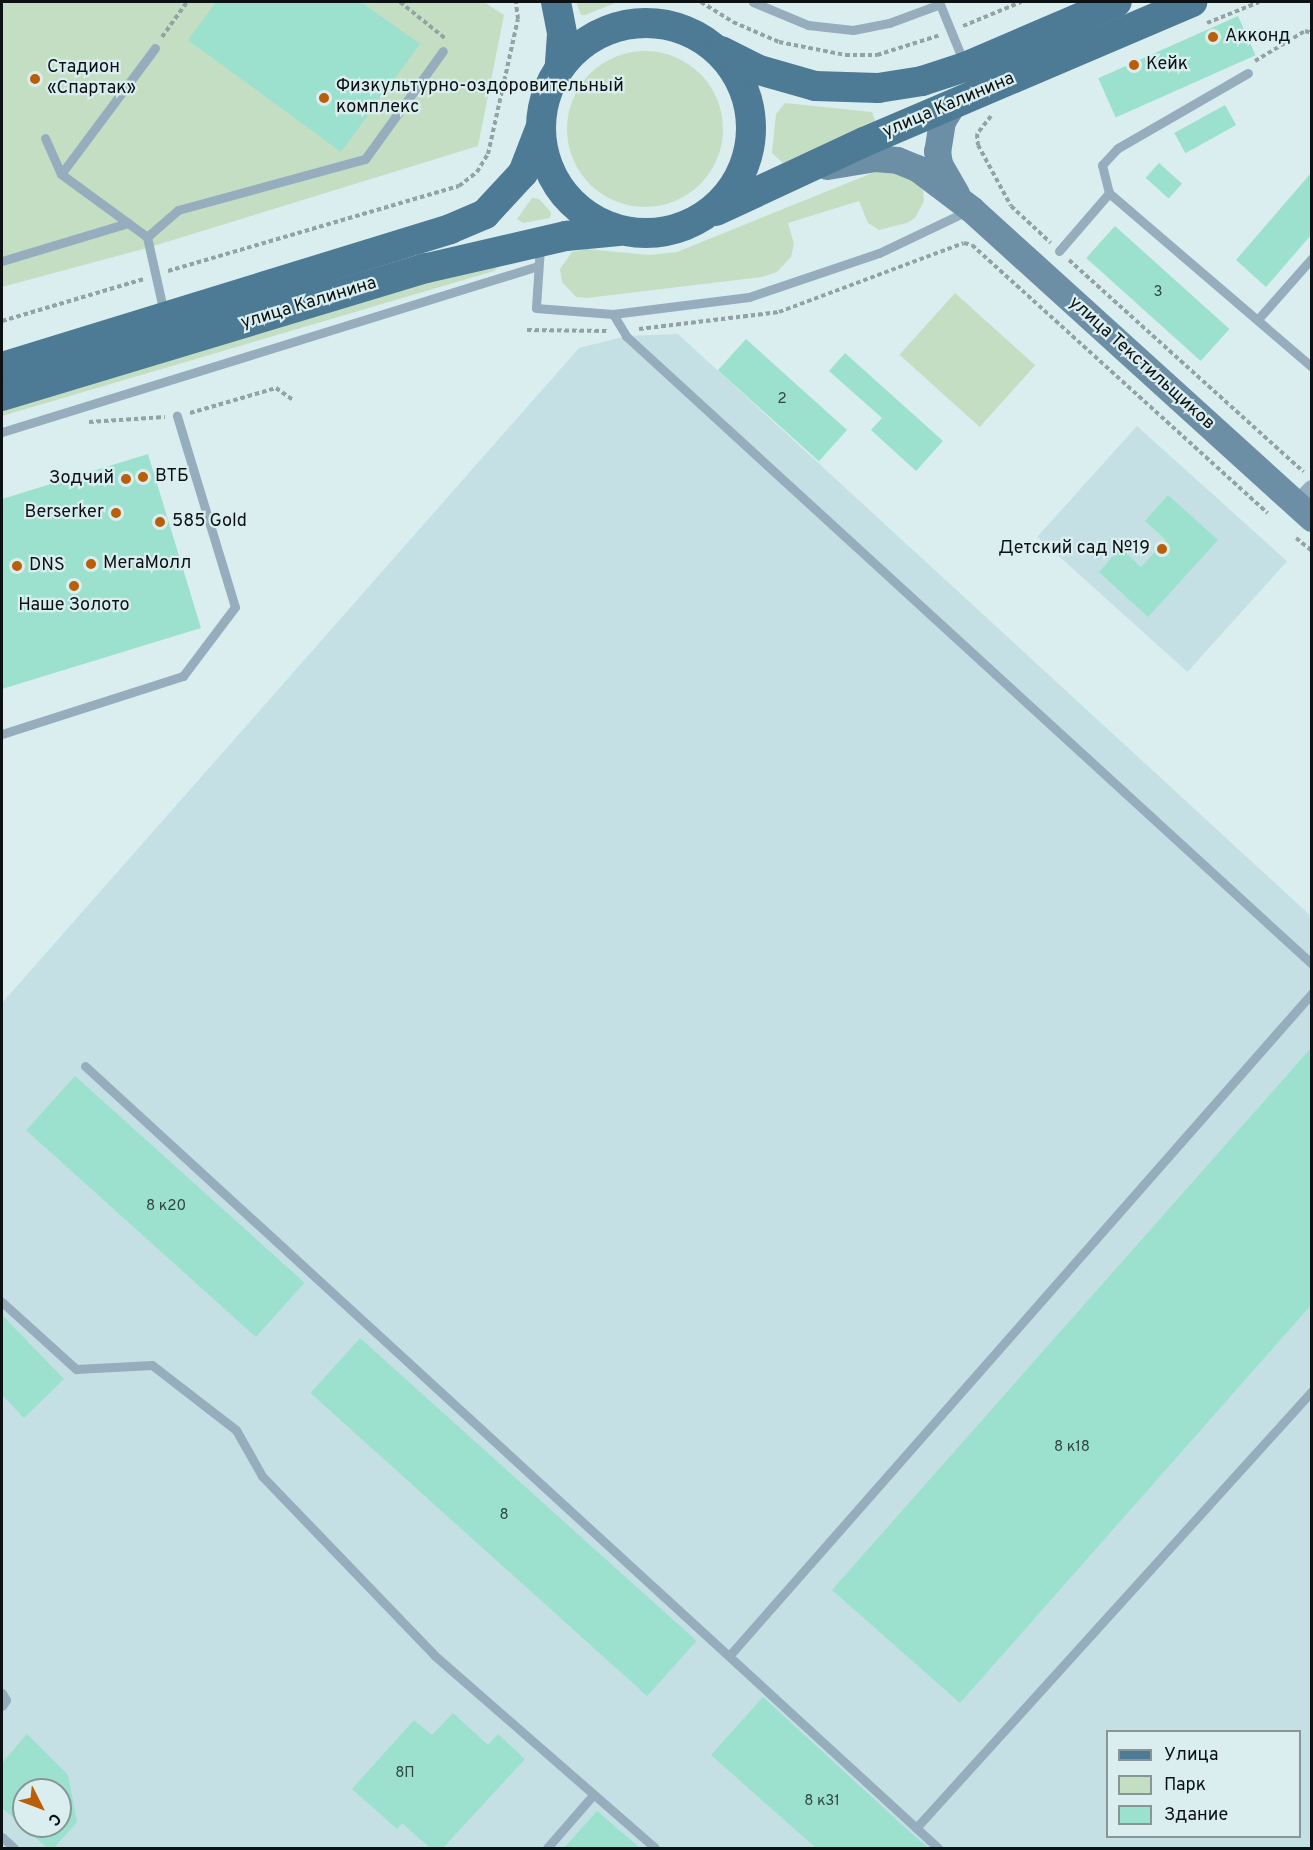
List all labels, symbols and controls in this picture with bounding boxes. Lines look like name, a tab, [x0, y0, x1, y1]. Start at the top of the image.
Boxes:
place label: Акконд	[1225, 26, 1291, 48]
marker: Акконд	[1206, 30, 1220, 44]
place label: Кейк	[1146, 54, 1188, 76]
place label: Стадион «Спартак»	[47, 58, 136, 100]
marker: Кейк	[1127, 58, 1141, 72]
street label: улица Калинина	[880, 69, 1018, 143]
marker: Стадион «Спартак»	[28, 72, 42, 86]
place label: Физкультурно-оздоровительный комплекс	[336, 77, 624, 119]
marker: Физкультурно-оздоровительный комплекс	[317, 91, 331, 105]
street label: улица Калинина	[238, 273, 380, 335]
house number: 3	[1153, 284, 1163, 302]
street label: улица Текстильщиков	[1063, 292, 1219, 436]
house number: 2	[777, 391, 787, 409]
place label: ВТБ	[155, 466, 189, 488]
place label: Зодчий	[49, 468, 114, 490]
marker: ВТБ	[136, 470, 150, 484]
marker: Зодчий	[119, 472, 133, 486]
place label: Berserker	[24, 502, 104, 524]
marker: Berserker	[109, 506, 123, 520]
place label: 585 Gold	[172, 511, 247, 533]
marker: 585 Gold	[153, 515, 167, 529]
place label: Детский сад №19	[998, 538, 1150, 560]
marker: Детский сад №19	[1155, 542, 1169, 556]
place label: МегаМолл	[103, 553, 191, 575]
place label: DNS	[29, 555, 65, 577]
marker: МегаМолл	[84, 557, 98, 571]
marker: DNS	[10, 559, 24, 573]
marker: Наше Золото	[67, 579, 81, 593]
place label: Наше Золото	[18, 595, 130, 617]
house number: 8 к20	[146, 1198, 186, 1216]
house number: 8 к18	[1054, 1439, 1090, 1457]
house number: 8	[499, 1507, 509, 1525]
legend	[1106, 1730, 1301, 1838]
text: Улица	[1164, 1744, 1218, 1767]
house number: 8П	[395, 1765, 415, 1783]
text: Парк	[1164, 1774, 1206, 1797]
north arrow	[12, 1778, 72, 1838]
house number: 8 к31	[804, 1793, 840, 1811]
text: Здание	[1164, 1804, 1228, 1827]
text: С	[43, 1808, 65, 1829]

